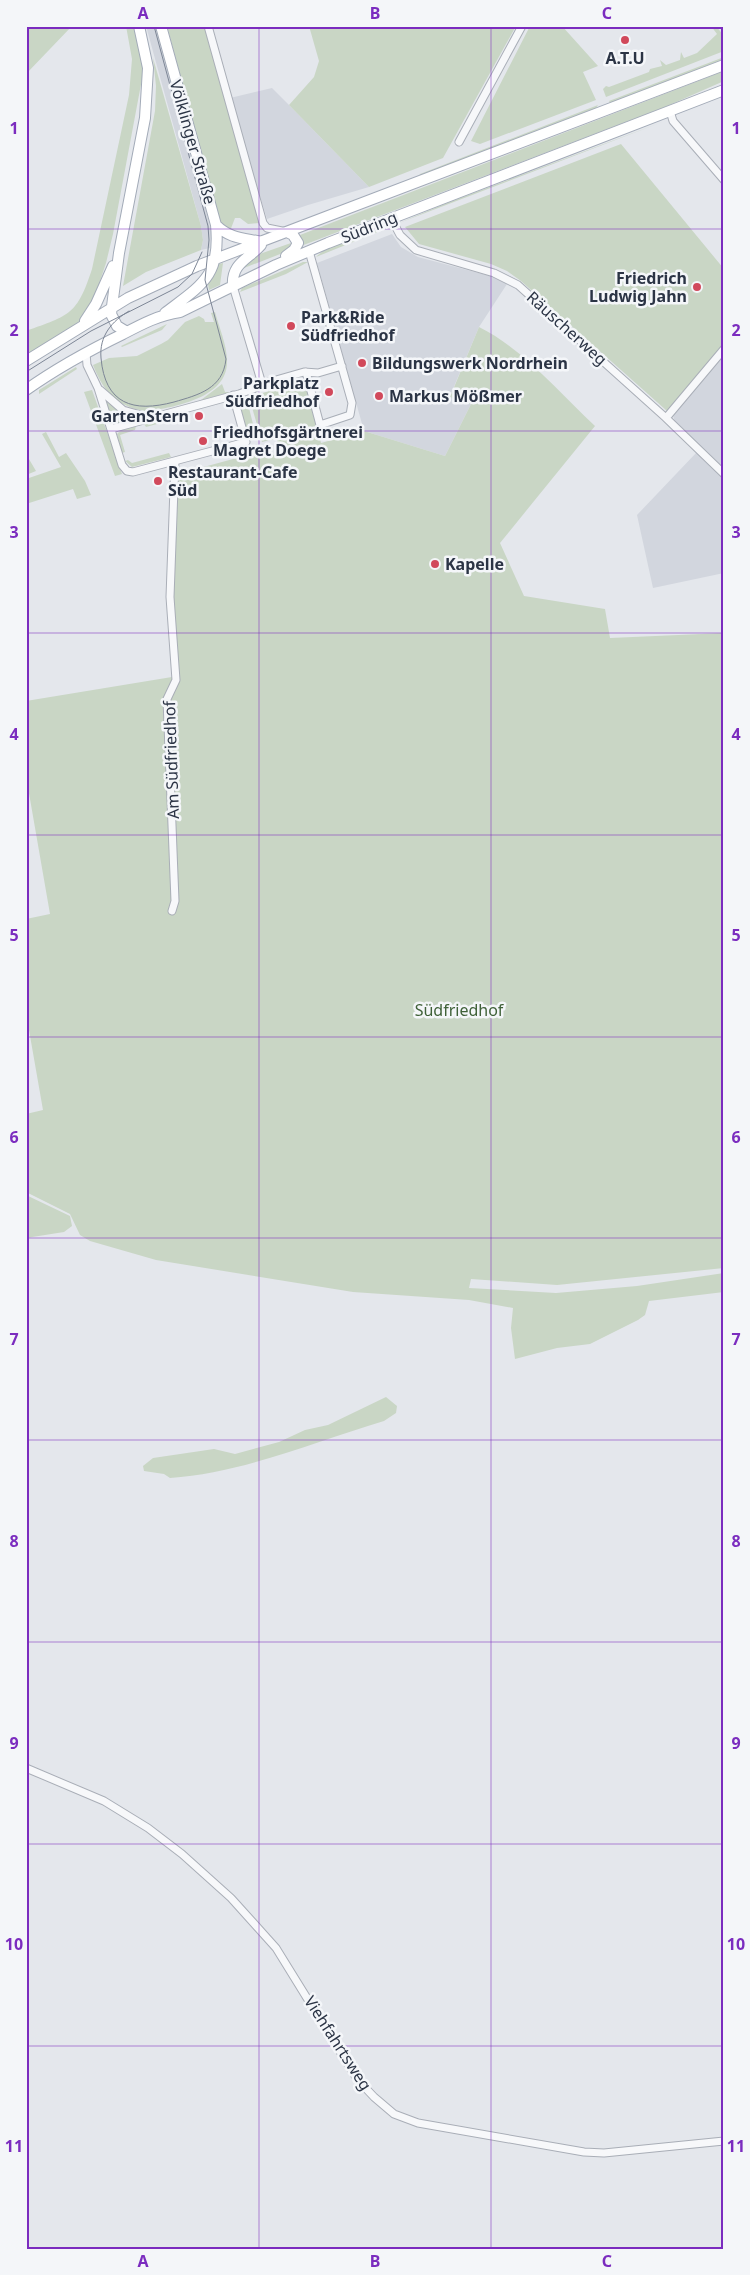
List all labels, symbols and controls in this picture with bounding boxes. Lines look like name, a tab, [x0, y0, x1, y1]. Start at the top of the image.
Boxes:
text: A	[137, 2, 149, 24]
text: B	[370, 2, 380, 24]
text: C	[602, 2, 612, 24]
marker: A.T.U	[619, 34, 631, 46]
place label: A.T.U	[606, 47, 645, 69]
street label: Völklinger Straße	[165, 77, 221, 207]
text: 1	[9, 117, 19, 139]
text: 1	[731, 117, 741, 139]
street label: Südring	[338, 206, 400, 248]
place label: Friedrich Ludwig Jahn	[589, 267, 687, 307]
marker: Friedrich Ludwig Jahn	[691, 281, 703, 293]
street label: Räuscherweg	[522, 286, 612, 370]
place label: Park&Ride Südfriedhof	[301, 306, 396, 346]
text: 2	[9, 319, 19, 341]
text: 2	[731, 319, 741, 341]
marker: Park&Ride Südfriedhof	[285, 320, 297, 332]
place label: Bildungswerk Nordrhein	[372, 352, 568, 374]
marker: Bildungswerk Nordrhein	[356, 357, 368, 369]
place label: Parkplatz Südfriedhof	[225, 372, 320, 412]
place label: Markus Mößmer	[389, 385, 522, 407]
marker: Parkplatz Südfriedhof	[323, 386, 335, 398]
marker: Markus Mößmer	[373, 390, 385, 402]
place label: GartenStern	[91, 405, 189, 427]
marker: GartenStern	[193, 410, 205, 422]
place label: Friedhofsgärtnerei Magret Doege	[213, 421, 363, 461]
marker: Friedhofsgärtnerei Magret Doege	[197, 435, 209, 447]
place label: Restaurant-Cafe Süd	[168, 461, 298, 501]
marker: Restaurant-Cafe Süd	[152, 475, 164, 487]
text: 3	[9, 521, 19, 543]
text: 3	[731, 521, 741, 543]
place label: Kapelle	[445, 553, 504, 575]
marker: Kapelle	[429, 558, 441, 570]
street label: Am Südfriedhof	[158, 699, 184, 819]
text: 4	[9, 723, 19, 745]
text: 4	[731, 723, 741, 745]
text: 5	[9, 924, 19, 946]
text: 5	[731, 924, 741, 946]
park label: Südfriedhof	[415, 999, 505, 1021]
text: 6	[9, 1126, 19, 1148]
text: 6	[731, 1126, 741, 1148]
text: 7	[9, 1328, 19, 1350]
text: 7	[731, 1328, 741, 1350]
text: 8	[9, 1530, 19, 1552]
text: 8	[731, 1530, 741, 1552]
text: 9	[9, 1732, 19, 1754]
text: 9	[731, 1732, 741, 1754]
text: 10	[5, 1933, 23, 1955]
text: 10	[727, 1933, 745, 1955]
street label: Viehfahrtsweg	[299, 1992, 377, 2094]
text: 11	[5, 2135, 23, 2157]
text: 11	[727, 2135, 745, 2157]
text: A	[137, 2250, 149, 2272]
text: B	[370, 2250, 380, 2272]
text: C	[602, 2250, 612, 2272]

